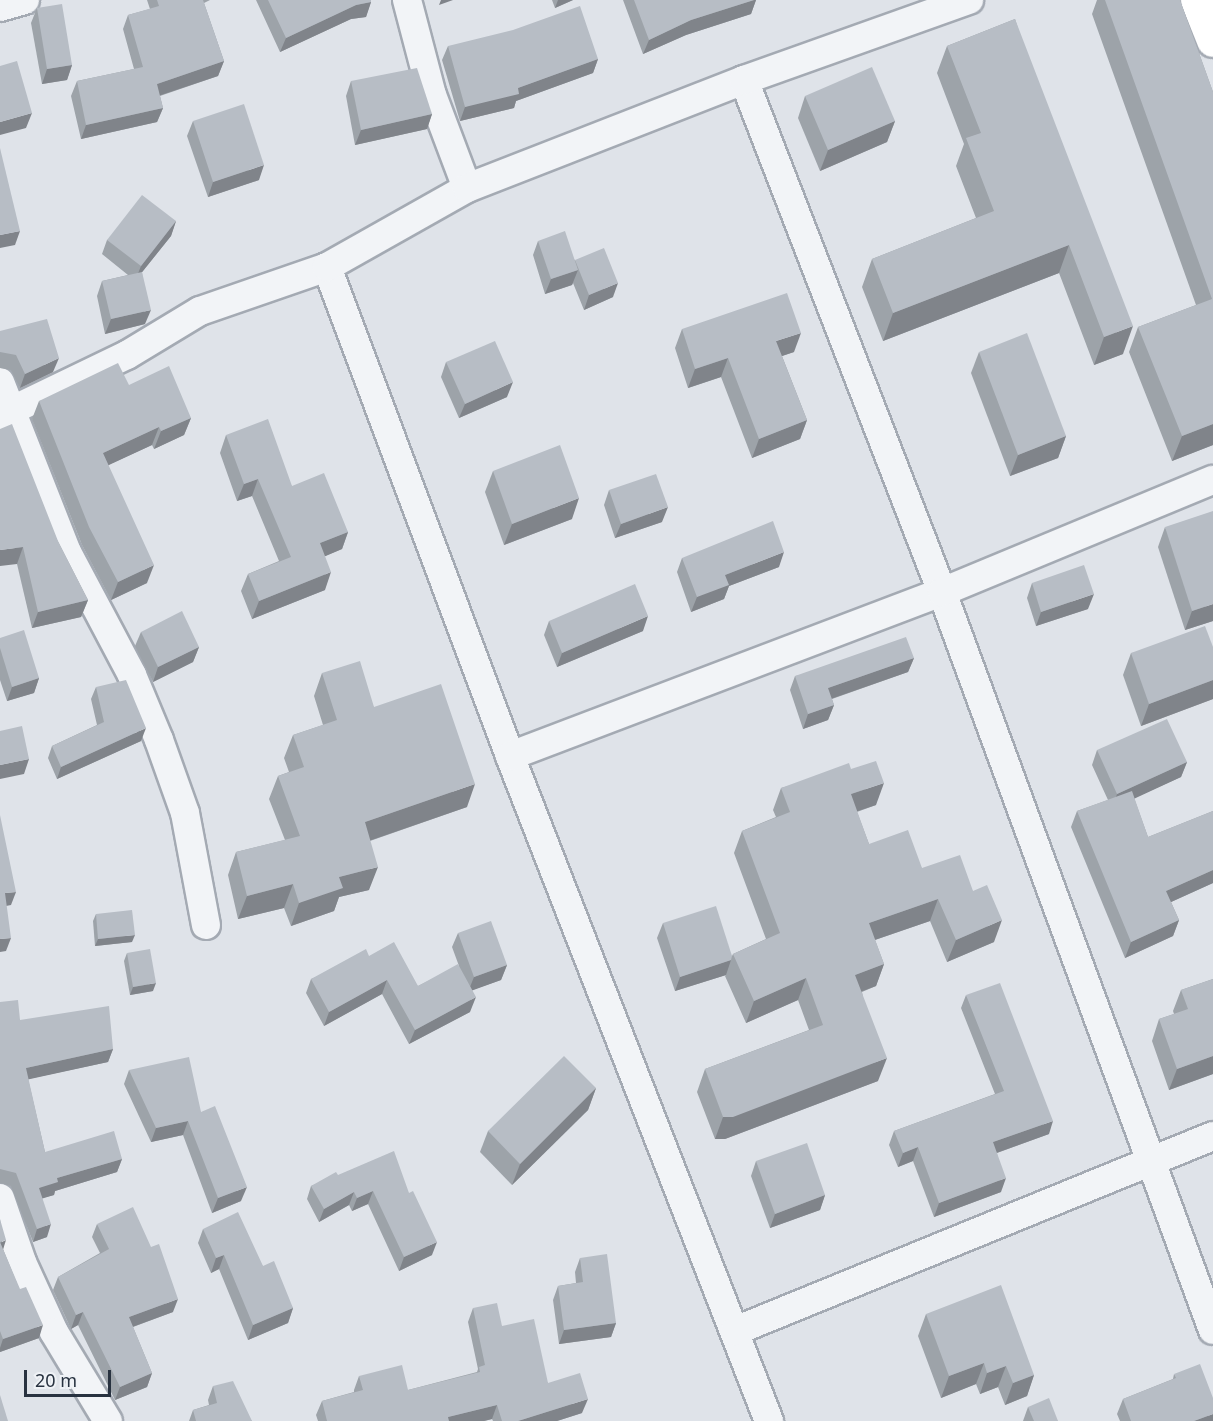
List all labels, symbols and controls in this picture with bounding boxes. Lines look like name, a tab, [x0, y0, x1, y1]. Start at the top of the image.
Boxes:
scale bar	[27, 1358, 114, 1396]
text: 20 m	[35, 1368, 77, 1392]

